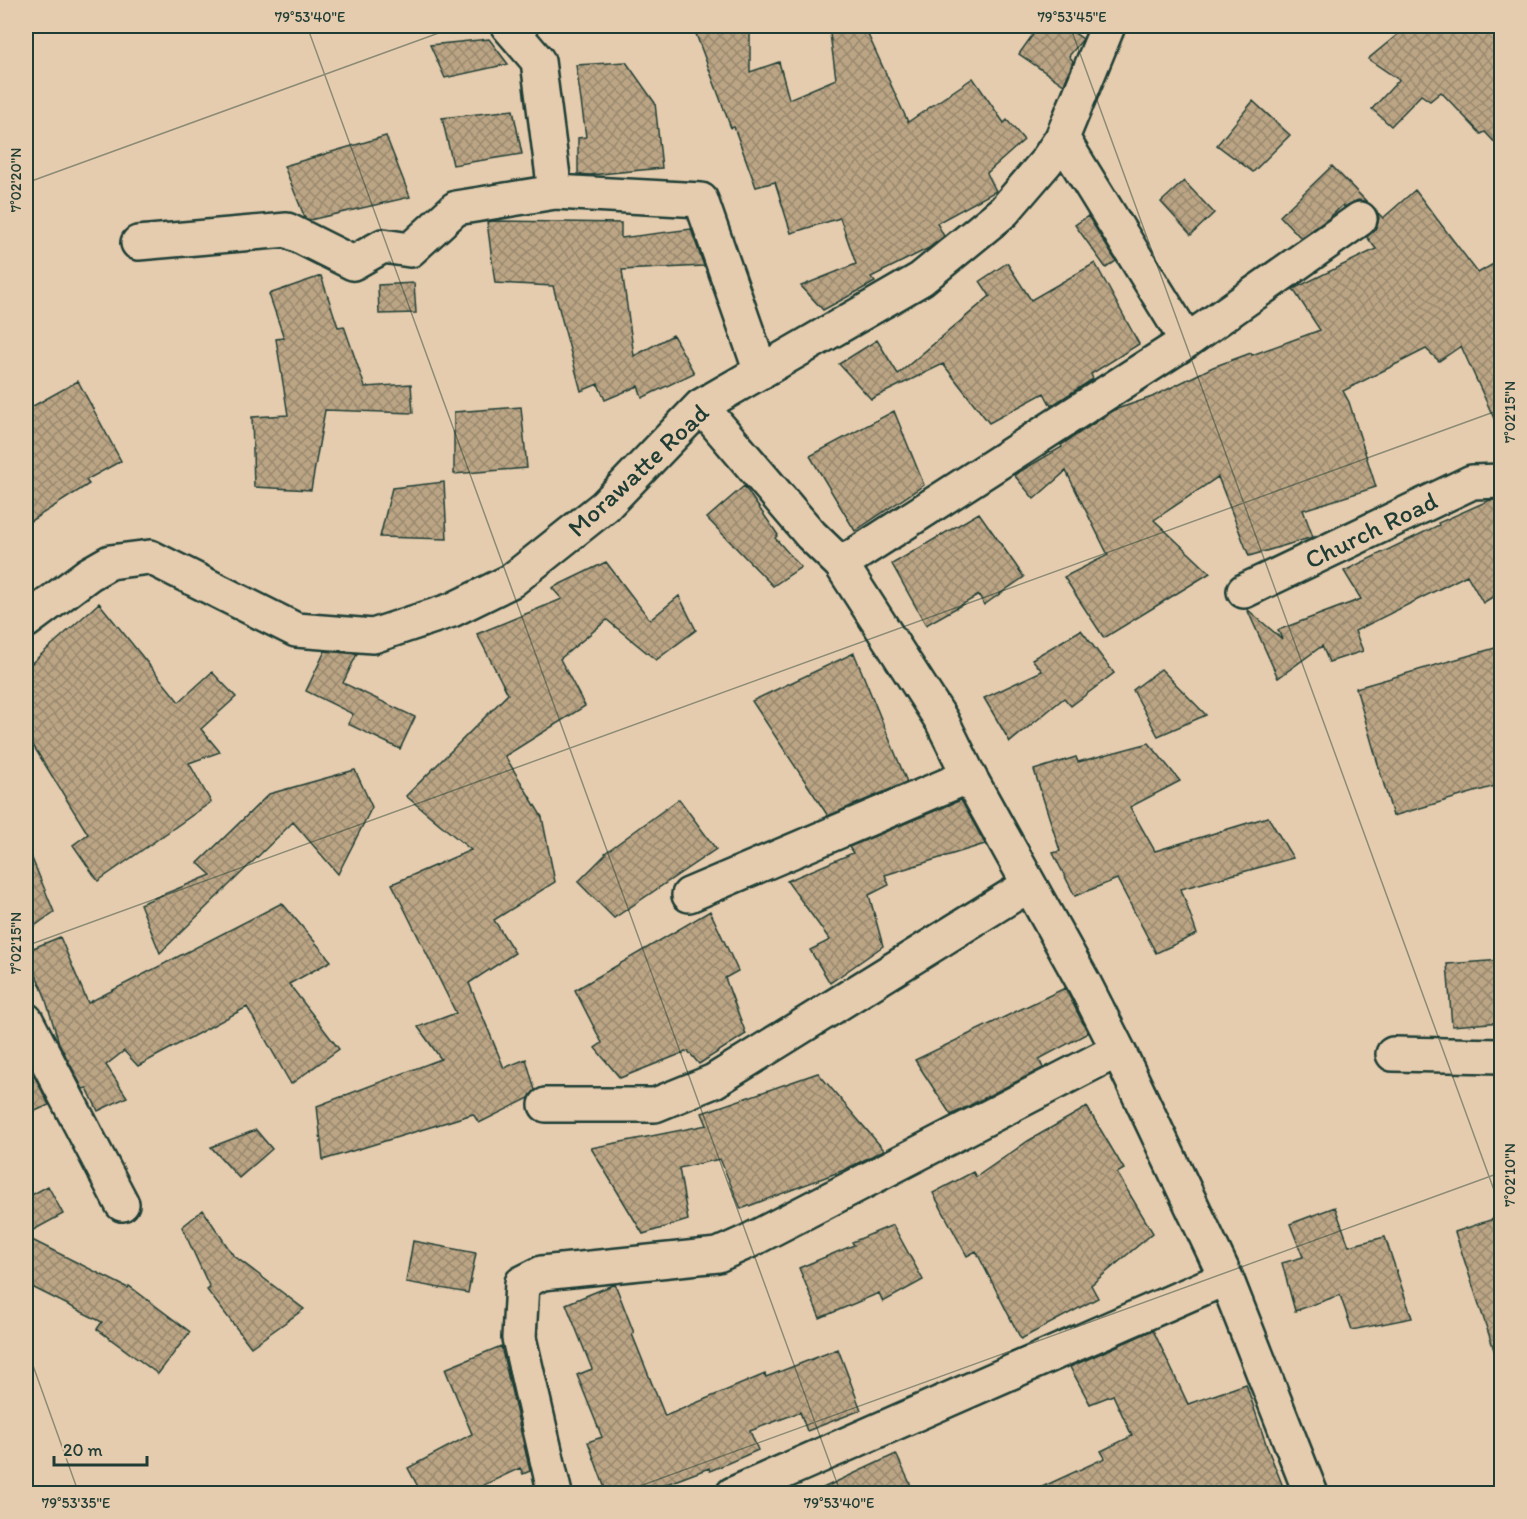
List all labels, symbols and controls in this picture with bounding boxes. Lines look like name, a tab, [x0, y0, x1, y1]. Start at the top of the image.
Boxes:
text: 79°53'40"E	[275, 8, 345, 26]
text: 79°53'45"E	[1037, 8, 1107, 26]
text: 7°02'20"N	[7, 148, 25, 212]
text: 7°02'15"N	[1501, 381, 1519, 443]
street label: Morawatte Road	[561, 396, 716, 544]
street label: Church Road	[1300, 484, 1442, 576]
text: 7°02'15"N	[7, 912, 25, 974]
text: 7°02'10"N	[1501, 1143, 1519, 1207]
scale bar	[54, 1429, 147, 1467]
text: 20 m	[63, 1439, 103, 1461]
text: 79°53'35"E	[42, 1494, 110, 1512]
text: 79°53'40"E	[804, 1494, 874, 1512]

